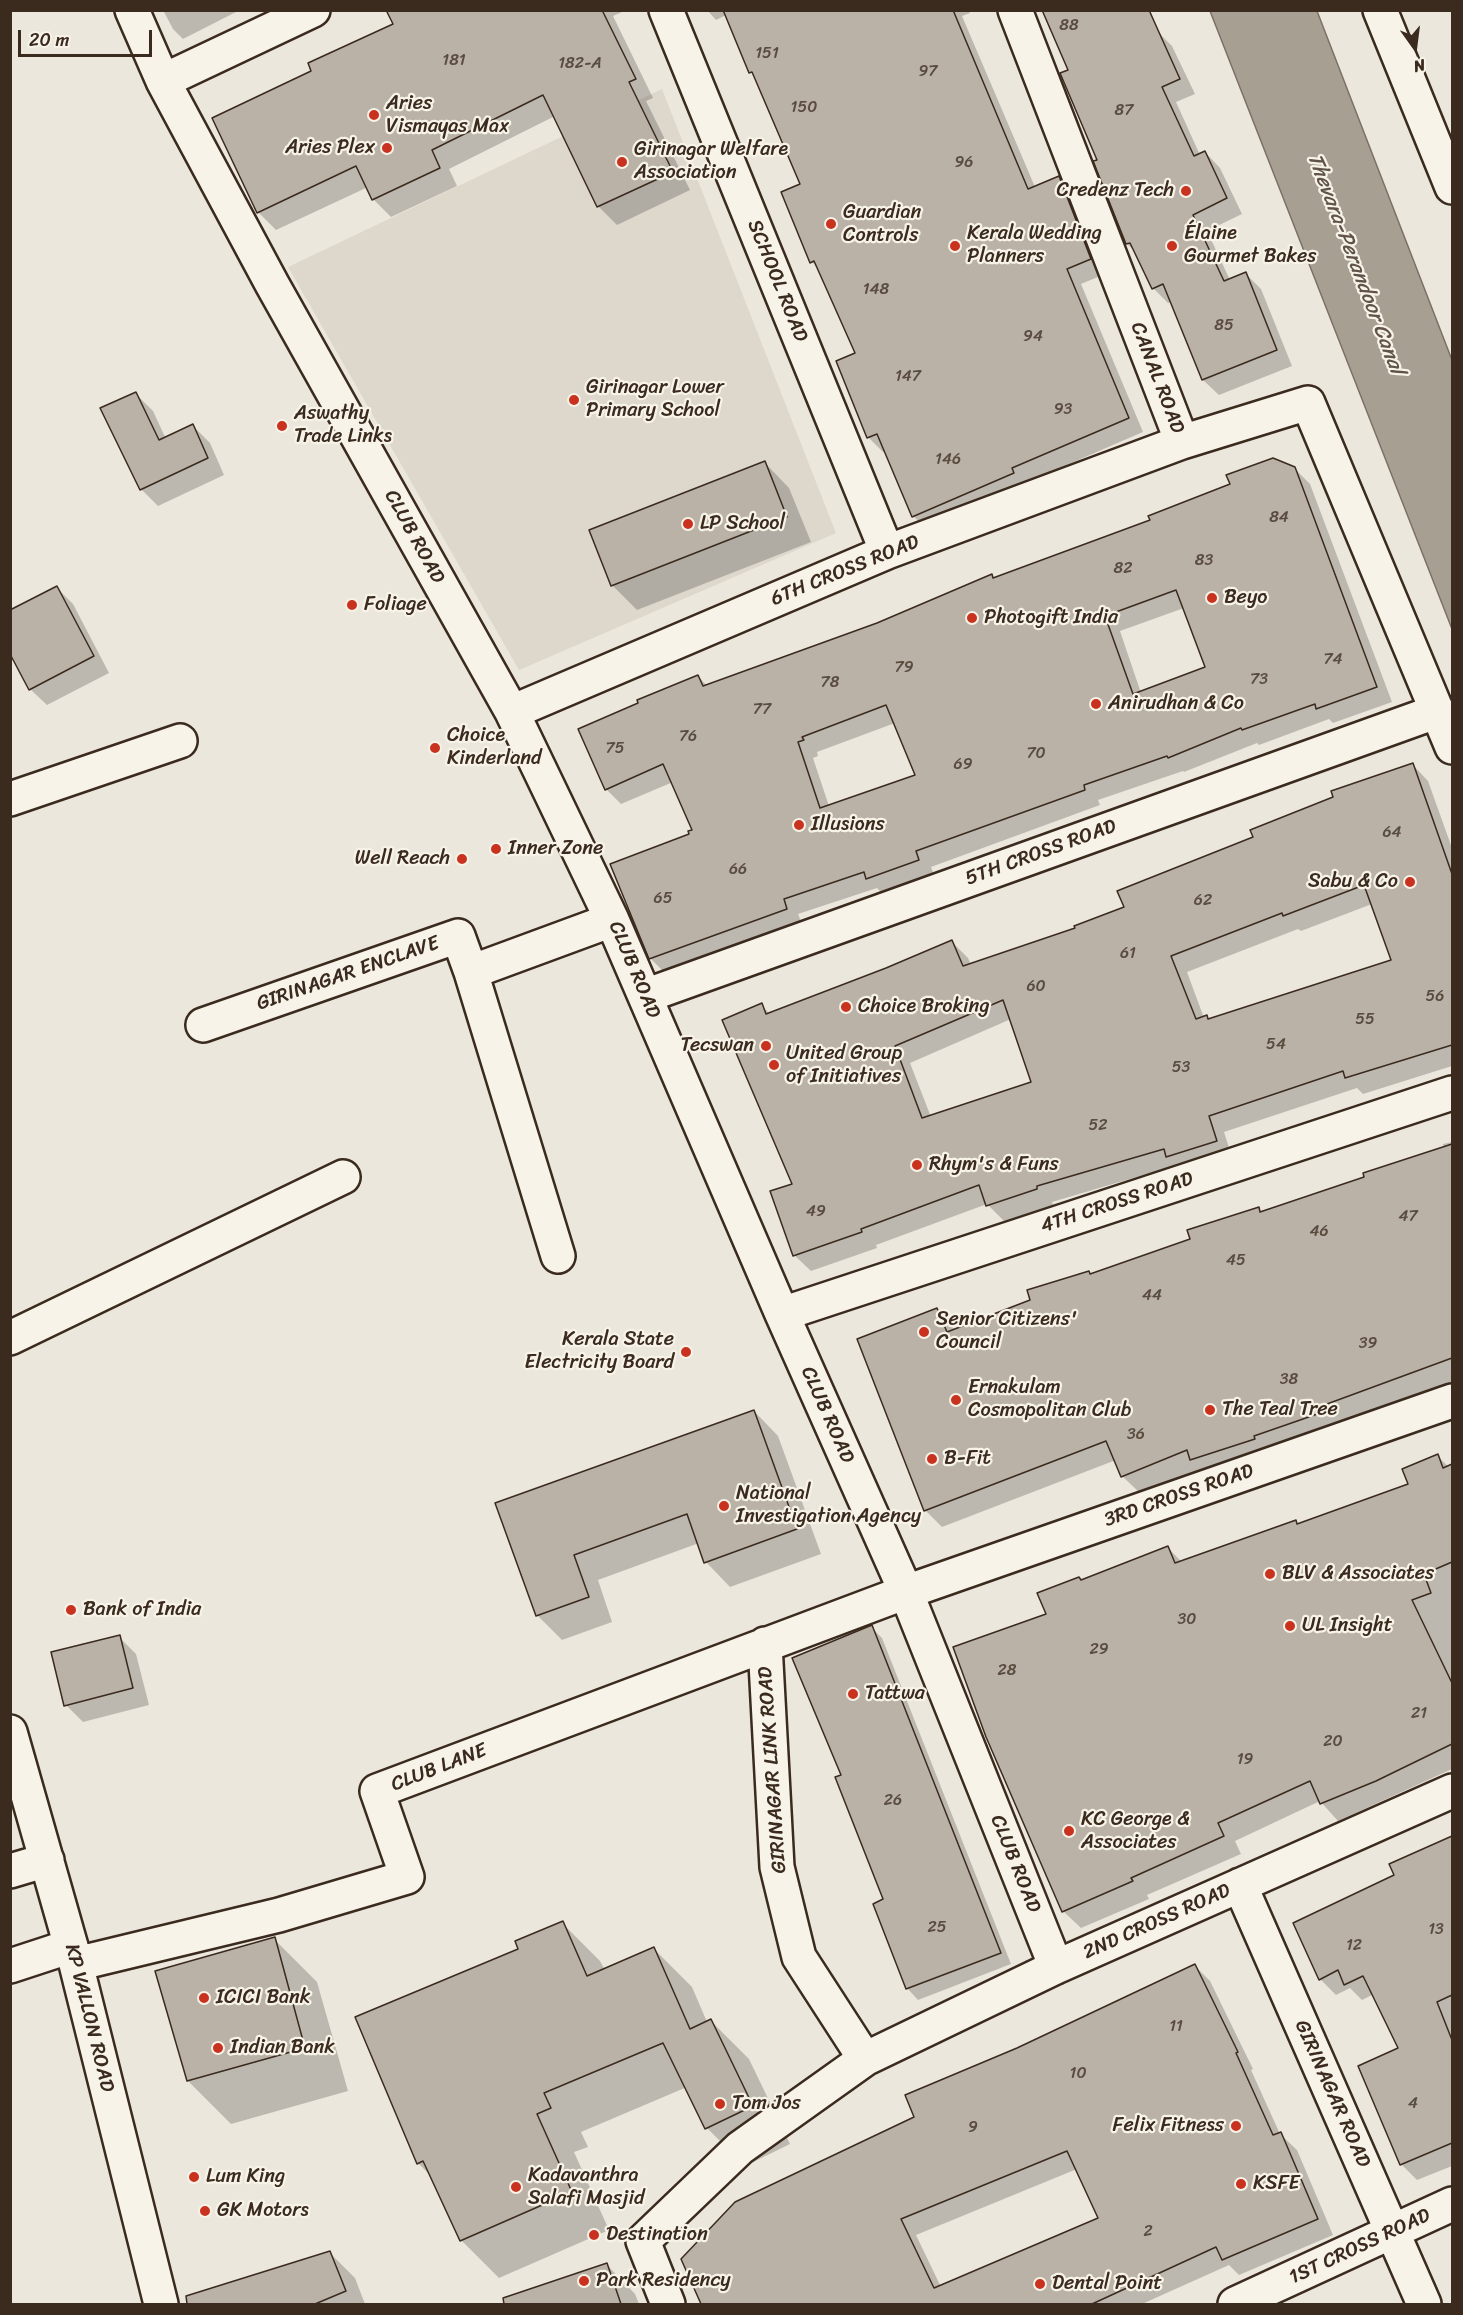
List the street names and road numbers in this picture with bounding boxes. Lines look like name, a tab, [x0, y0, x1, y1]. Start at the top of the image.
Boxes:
street label: SCHOOL ROAD	[742, 216, 812, 346]
street label: CANAL ROAD	[1125, 319, 1189, 437]
street label: CLUB ROAD	[379, 486, 449, 588]
street label: 6TH CROSS ROAD	[767, 530, 923, 612]
street label: 5TH CROSS ROAD	[962, 815, 1120, 891]
street label: CLUB ROAD	[603, 918, 665, 1022]
street label: GIRINAGAR ENCLAVE	[254, 932, 442, 1016]
street label: 4TH CROSS ROAD	[1038, 1167, 1196, 1239]
street label: CLUB ROAD	[795, 1363, 859, 1467]
street label: 3RD CROSS ROAD	[1101, 1459, 1257, 1533]
street label: GIRINAGAR LINK ROAD	[754, 1666, 792, 1874]
street label: CLUB LANE	[388, 1739, 490, 1797]
street label: CLUB ROAD	[985, 1812, 1045, 1916]
street label: 2ND CROSS ROAD	[1080, 1879, 1234, 1965]
street label: KP VALLON ROAD	[59, 1942, 119, 2094]
street label: GIRINAGAR ROAD	[1289, 2017, 1375, 2171]
street label: 1ST CROSS ROAD	[1286, 2204, 1434, 2290]

